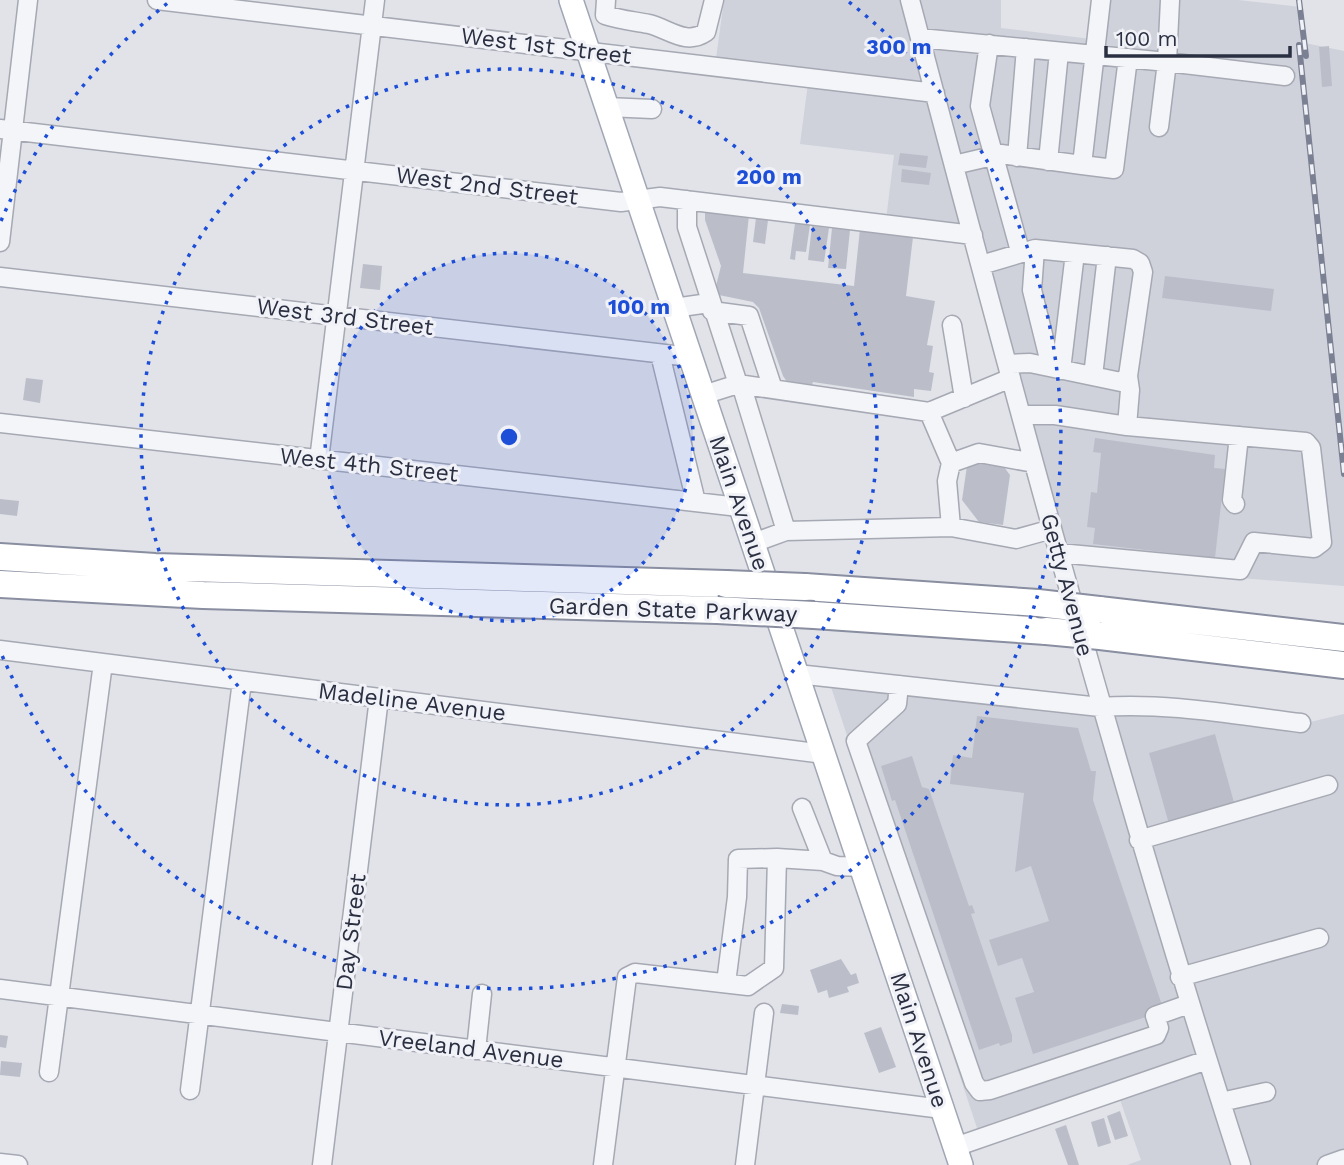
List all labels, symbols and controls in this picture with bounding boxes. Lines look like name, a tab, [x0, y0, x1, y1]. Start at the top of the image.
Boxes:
scale bar	[1106, 14, 1290, 58]
street label: West 1st Street	[459, 22, 633, 70]
text: 100 m	[1116, 26, 1178, 51]
text: 300 m	[866, 34, 932, 59]
street label: West 2nd Street	[394, 161, 580, 211]
text: 200 m	[736, 164, 802, 189]
street label: West 3rd Street	[255, 293, 435, 341]
text: 100 m	[608, 294, 670, 319]
centre of rings	[497, 425, 521, 449]
street label: Main Avenue	[703, 432, 775, 574]
street label: West 4th Street	[278, 442, 460, 488]
street label: Getty Avenue	[1035, 511, 1099, 659]
street label: Garden State Parkway	[548, 592, 798, 628]
street label: Madeline Avenue	[316, 677, 508, 727]
street label: Day Street	[330, 872, 372, 992]
street label: Main Avenue	[884, 969, 954, 1111]
street label: Vreeland Avenue	[377, 1024, 565, 1074]

